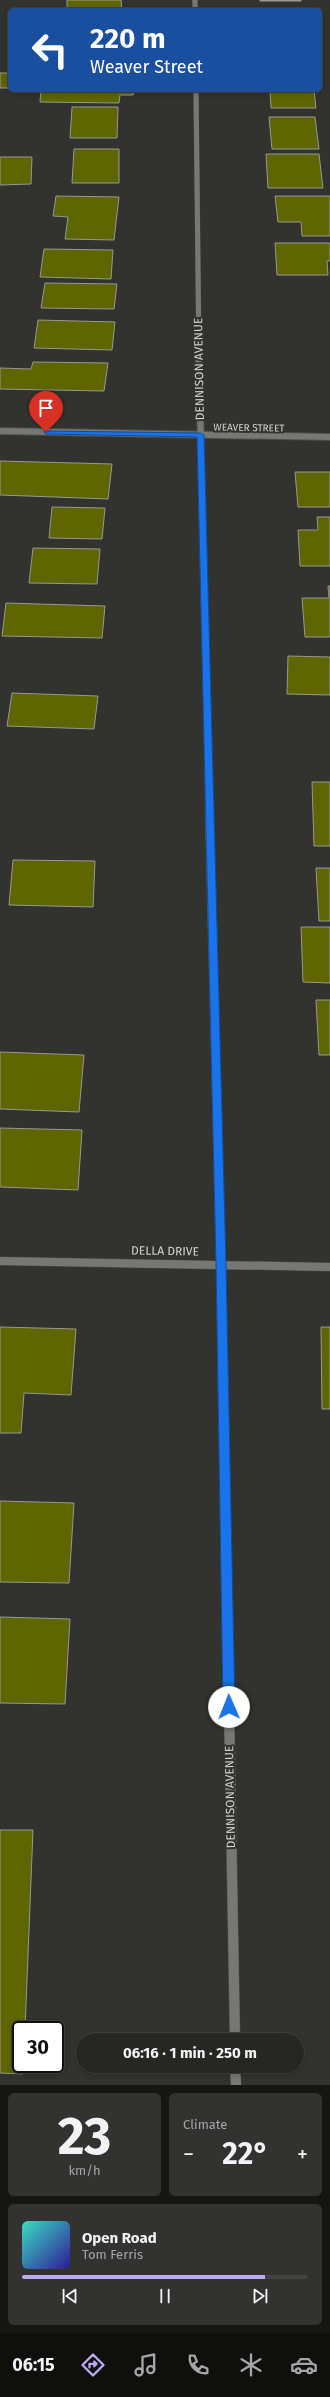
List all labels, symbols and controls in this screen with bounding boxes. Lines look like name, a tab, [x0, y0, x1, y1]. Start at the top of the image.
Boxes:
text: 220 m	[90, 22, 166, 55]
icon: left	[24, 24, 76, 76]
text: Weaver Street	[90, 56, 203, 78]
street label: DENNISON AVENUE	[191, 318, 207, 420]
pin	[29, 391, 63, 432]
icon: arrive	[35, 397, 57, 419]
street label: WEAVER STREET	[213, 421, 285, 435]
street label: DELLA DRIVE	[131, 1243, 199, 1259]
position arrow	[208, 1686, 250, 1728]
street label: DENNISON AVENUE	[222, 1746, 238, 1848]
speed limit sign: 30	[12, 2021, 64, 2073]
text: 06:16 · 1 min · 250 m	[123, 2044, 257, 2062]
text: 23	[58, 2105, 111, 2168]
text: Climate	[183, 2117, 227, 2132]
text: 22°	[222, 2136, 269, 2172]
text: −	[183, 2141, 194, 2168]
text: +	[297, 2141, 308, 2168]
text: km/h	[68, 2163, 101, 2178]
text: Open Road	[82, 2229, 157, 2247]
text: Tom Ferris	[82, 2247, 143, 2262]
icon: previous	[59, 2285, 81, 2307]
icon: pause	[154, 2285, 176, 2307]
icon: next	[249, 2285, 271, 2307]
icon: directions	[79, 2351, 107, 2379]
icon: music	[132, 2351, 160, 2379]
icon: phone	[184, 2351, 212, 2379]
icon: climate	[237, 2351, 265, 2379]
icon: car	[290, 2351, 318, 2379]
text: 06:15	[12, 2354, 55, 2376]

